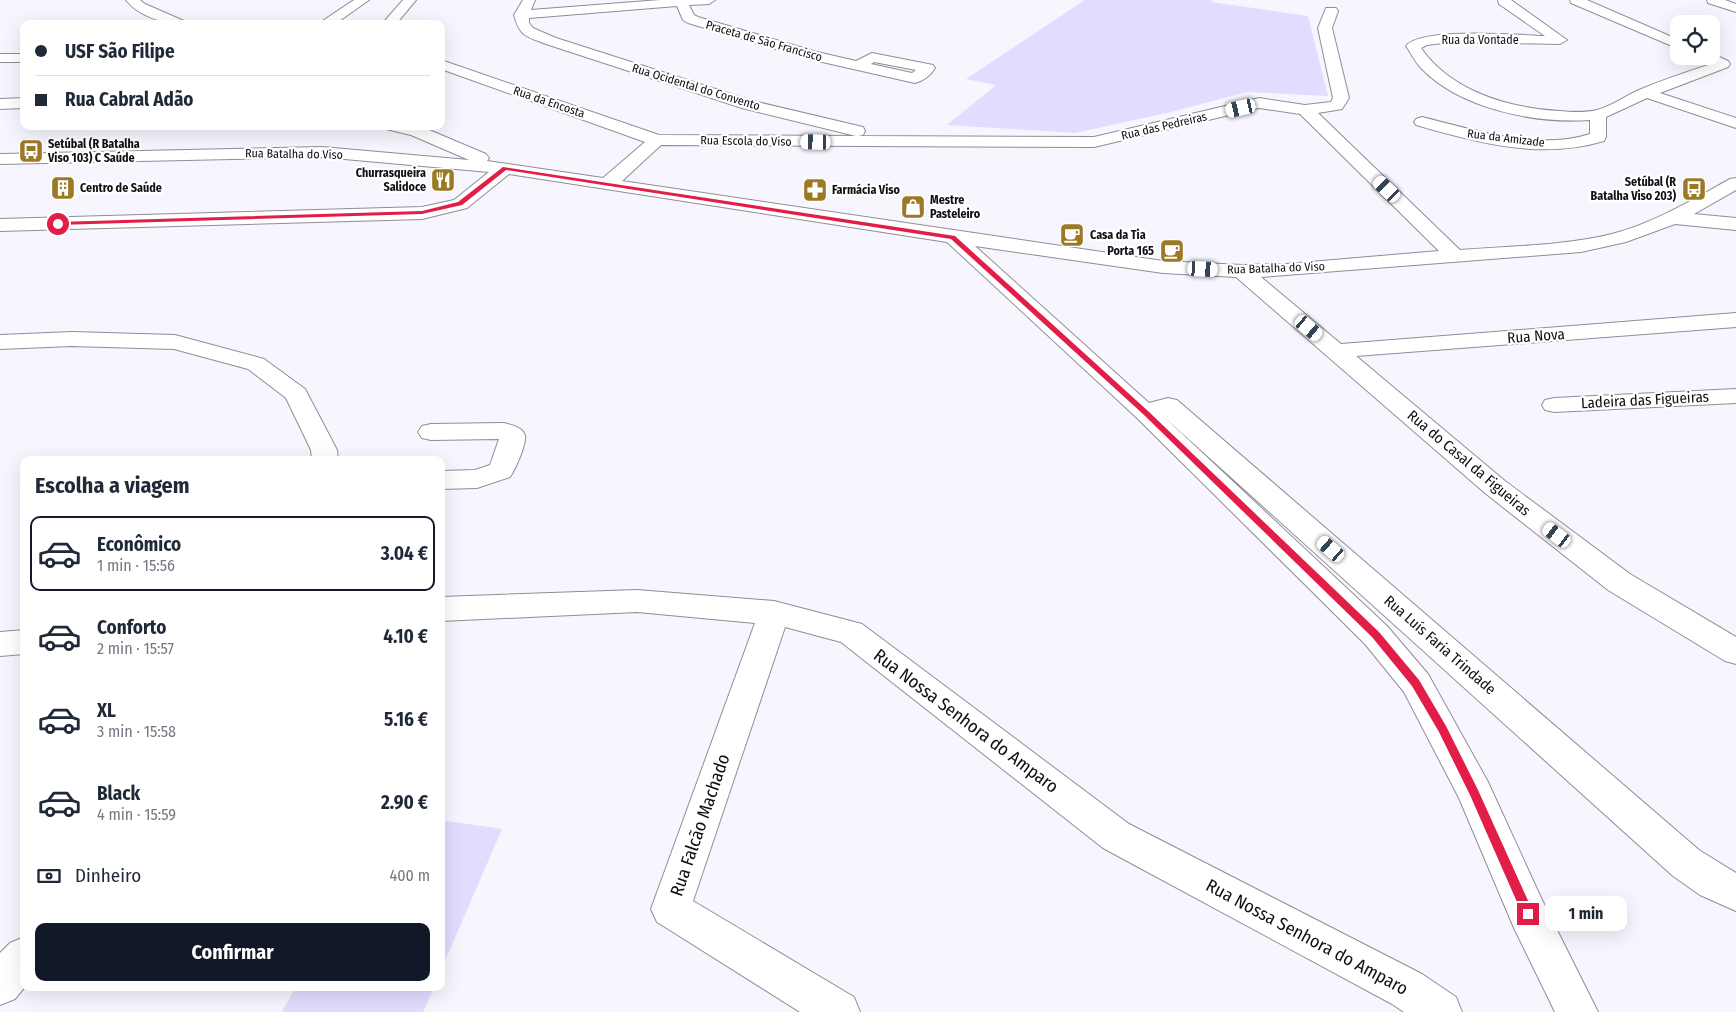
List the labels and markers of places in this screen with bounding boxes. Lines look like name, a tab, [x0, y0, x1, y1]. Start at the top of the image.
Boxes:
place label: Setúbal (R Batalha Viso 103) C Saúde	[47, 137, 140, 165]
bus stop icon: Setúbal (R Batalha Viso 103) C Saúde	[18, 138, 44, 164]
place label: Churrasqueira Salidoce	[356, 166, 426, 194]
restaurant icon: Churrasqueira Salidoce	[430, 167, 456, 193]
building icon: Centro de Saúde	[50, 175, 76, 201]
place label: Setúbal (R Batalha Viso 203)	[1591, 175, 1676, 203]
bus stop icon: Setúbal (R Batalha Viso 203)	[1681, 176, 1707, 202]
pharmacy icon: Farmácia Viso	[802, 177, 828, 203]
place label: Centro de Saúde	[80, 181, 162, 195]
place label: Farmácia Viso	[832, 183, 901, 197]
place label: Mestre Pasteleiro	[930, 193, 981, 221]
shop icon: Mestre Pasteleiro	[900, 194, 926, 220]
cafe icon: Casa da Tia	[1059, 222, 1085, 248]
place label: Casa da Tia	[1090, 228, 1146, 242]
cafe icon: Porta 165	[1159, 238, 1185, 264]
place label: Porta 165	[1107, 244, 1154, 258]

